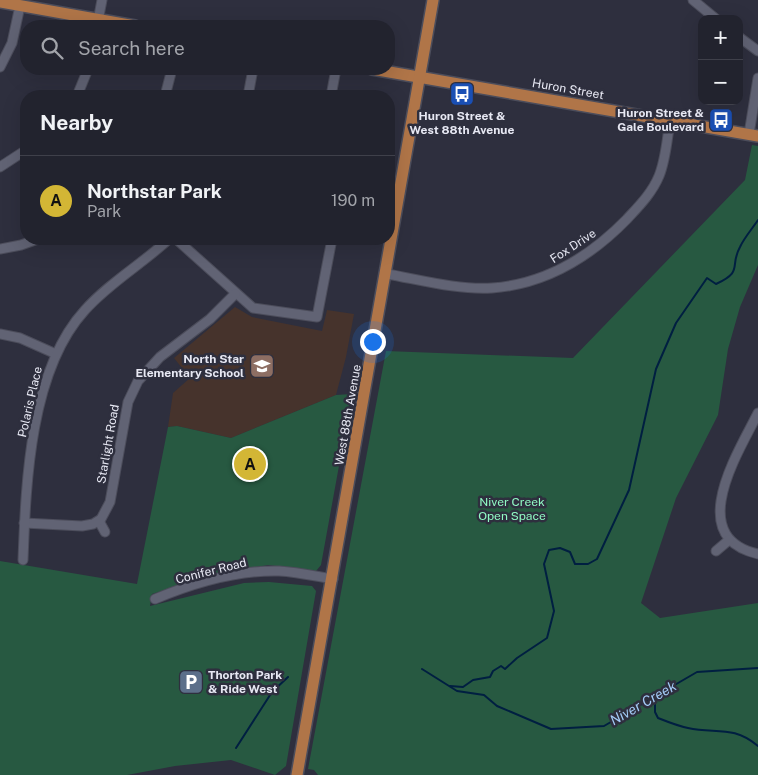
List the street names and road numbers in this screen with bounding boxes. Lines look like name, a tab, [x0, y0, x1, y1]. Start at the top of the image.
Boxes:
street label: Huron Street	[531, 76, 605, 102]
street label: Fox Drive	[548, 226, 599, 266]
street label: West 88th Avenue	[332, 363, 364, 467]
street label: Polaris Place	[15, 365, 45, 439]
street label: Starlight Road	[94, 403, 122, 485]
street label: Conifer Road	[174, 555, 248, 587]

